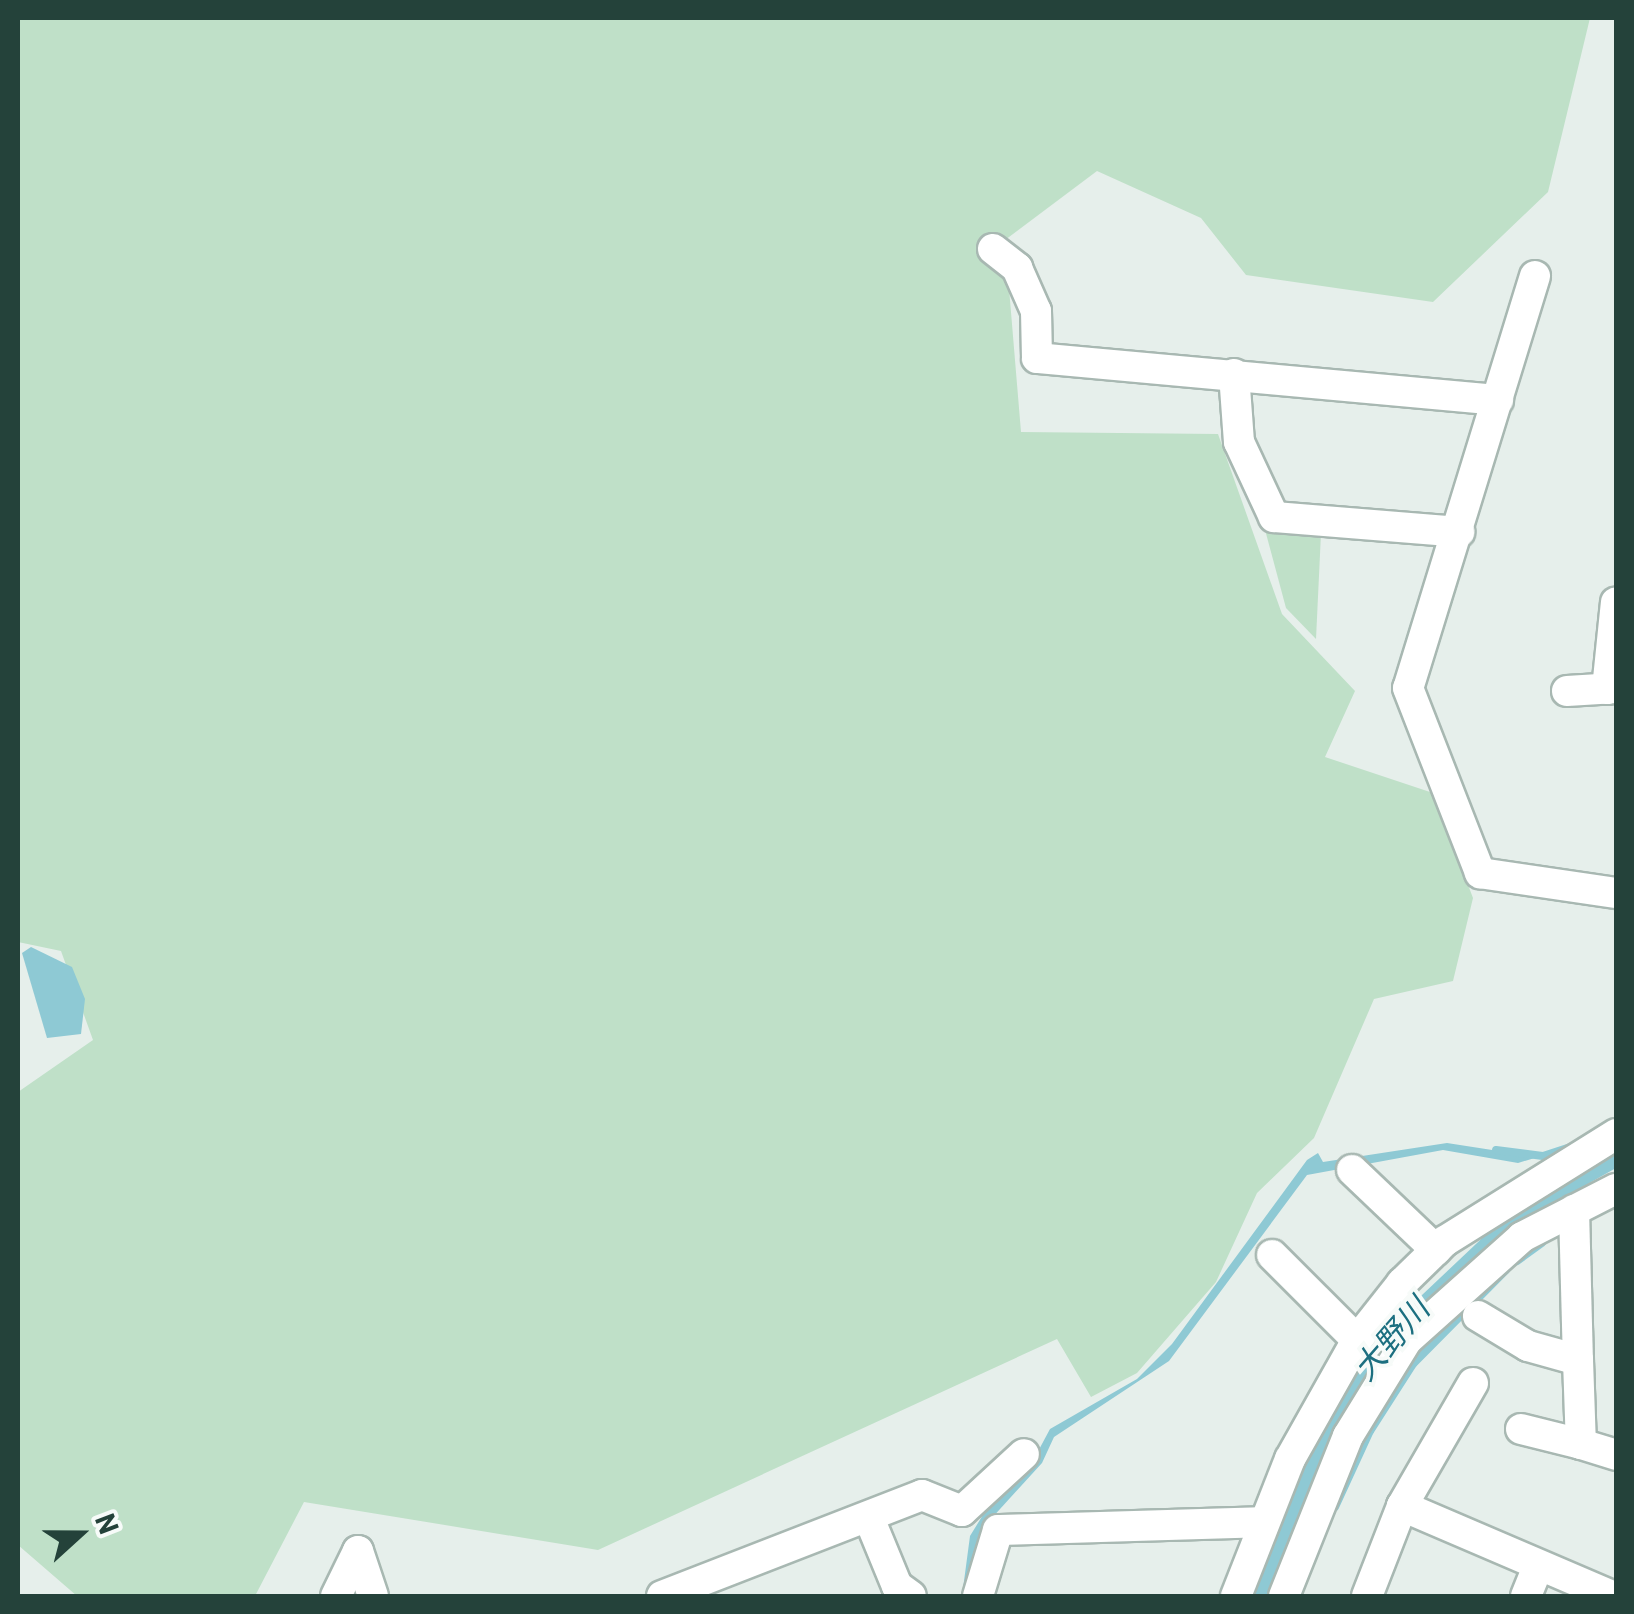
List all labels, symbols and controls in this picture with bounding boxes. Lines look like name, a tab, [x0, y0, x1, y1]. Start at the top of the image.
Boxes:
water label: 大野川	[1344, 1289, 1436, 1387]
north arrow	[30, 1484, 130, 1584]
text: N	[89, 1508, 127, 1538]

